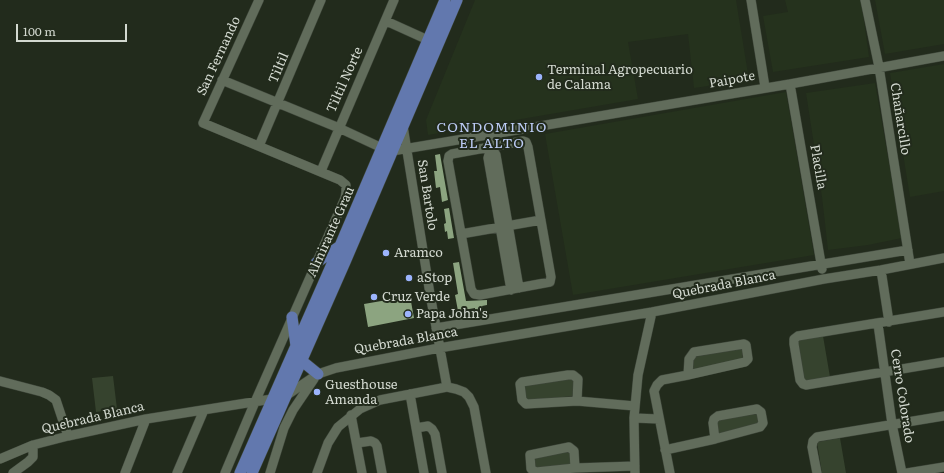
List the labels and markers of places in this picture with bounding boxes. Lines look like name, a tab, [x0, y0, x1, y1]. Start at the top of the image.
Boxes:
place label: Terminal Agropecuario de Calama	[547, 62, 693, 93]
marker: Terminal Agropecuario de Calama	[534, 72, 544, 82]
place label: Aramco	[394, 245, 443, 261]
marker: Aramco	[381, 248, 391, 258]
place label: aStop	[417, 270, 452, 286]
marker: aStop	[404, 273, 414, 283]
place label: Cruz Verde	[382, 289, 450, 305]
marker: Cruz Verde	[369, 292, 379, 302]
place label: Papa John's	[416, 306, 488, 322]
marker: Papa John's	[403, 309, 413, 319]
place label: Guesthouse Amanda	[325, 377, 398, 408]
marker: Guesthouse Amanda	[312, 387, 322, 397]

